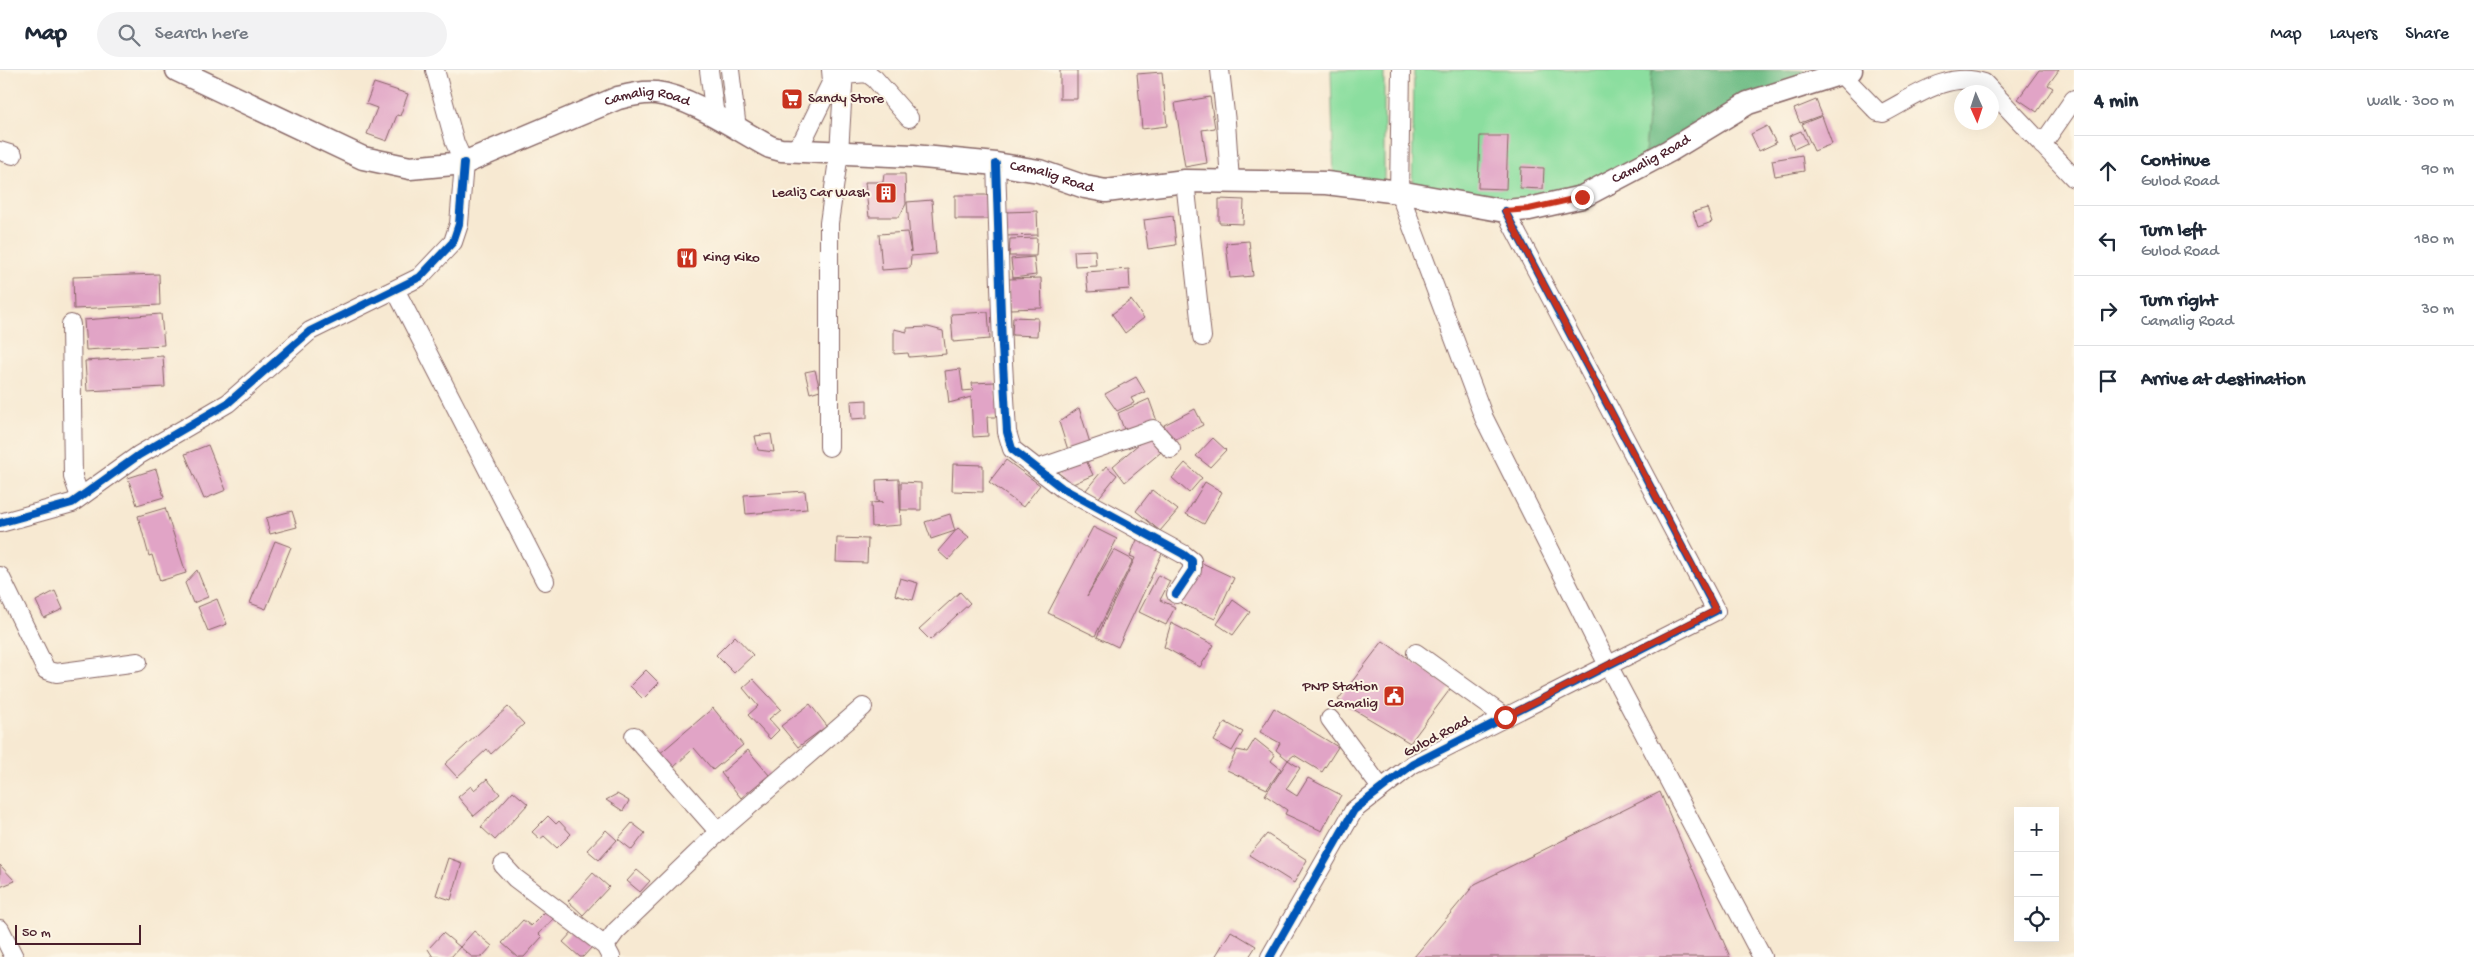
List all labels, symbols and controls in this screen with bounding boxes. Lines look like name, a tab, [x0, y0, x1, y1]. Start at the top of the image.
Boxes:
search box	[97, 12, 447, 57]
text: Map	[25, 20, 67, 49]
icon: search	[115, 21, 143, 49]
text: Search here	[155, 23, 248, 46]
text: Map	[2270, 24, 2302, 45]
text: Layers	[2330, 24, 2377, 45]
text: Share	[2405, 24, 2449, 45]
street label: Camalig Road	[602, 84, 694, 112]
north arrow	[1954, 85, 1999, 130]
supermarket icon: Sandy Store	[780, 87, 804, 111]
place label: Sandy Store	[808, 90, 884, 108]
text: 4 min	[2094, 90, 2138, 115]
text: Walk · 300 m	[2367, 93, 2454, 112]
street label: Camalig Road	[1609, 130, 1695, 189]
text: Continue	[2141, 150, 2210, 173]
street label: Camalig Road	[1008, 157, 1096, 198]
icon: ahead	[2094, 157, 2122, 185]
text: 90 m	[2422, 161, 2454, 180]
text: Gulod Road	[2141, 173, 2219, 192]
building icon: Lealiz Car Wash	[874, 181, 898, 205]
place label: Lealiz Car Wash	[772, 184, 870, 202]
route end	[1571, 186, 1594, 209]
text: Turn left	[2141, 220, 2205, 243]
icon: left	[2094, 227, 2122, 255]
text: 180 m	[2415, 231, 2454, 250]
text: Gulod Road	[2141, 243, 2219, 262]
restaurant icon: King Kiko	[675, 246, 699, 270]
place label: King Kiko	[703, 249, 760, 267]
text: Turn right	[2141, 290, 2217, 313]
icon: right	[2094, 297, 2122, 325]
text: 30 m	[2421, 301, 2454, 320]
text: Camalig Road	[2141, 313, 2234, 332]
icon: arrive	[2094, 367, 2122, 395]
text: Arrive at destination	[2141, 369, 2305, 392]
place label: PNP Station Camalig	[1301, 678, 1378, 713]
public building icon: PNP Station Camalig	[1382, 684, 1406, 708]
route start	[1494, 706, 1517, 729]
street label: Gulod Road	[1401, 711, 1474, 762]
map controls	[2014, 807, 2059, 942]
button: +	[2014, 807, 2059, 852]
button: −	[2014, 852, 2059, 897]
button: locate	[2014, 897, 2059, 942]
scale bar	[15, 922, 141, 945]
text: 50 m	[22, 925, 51, 942]

